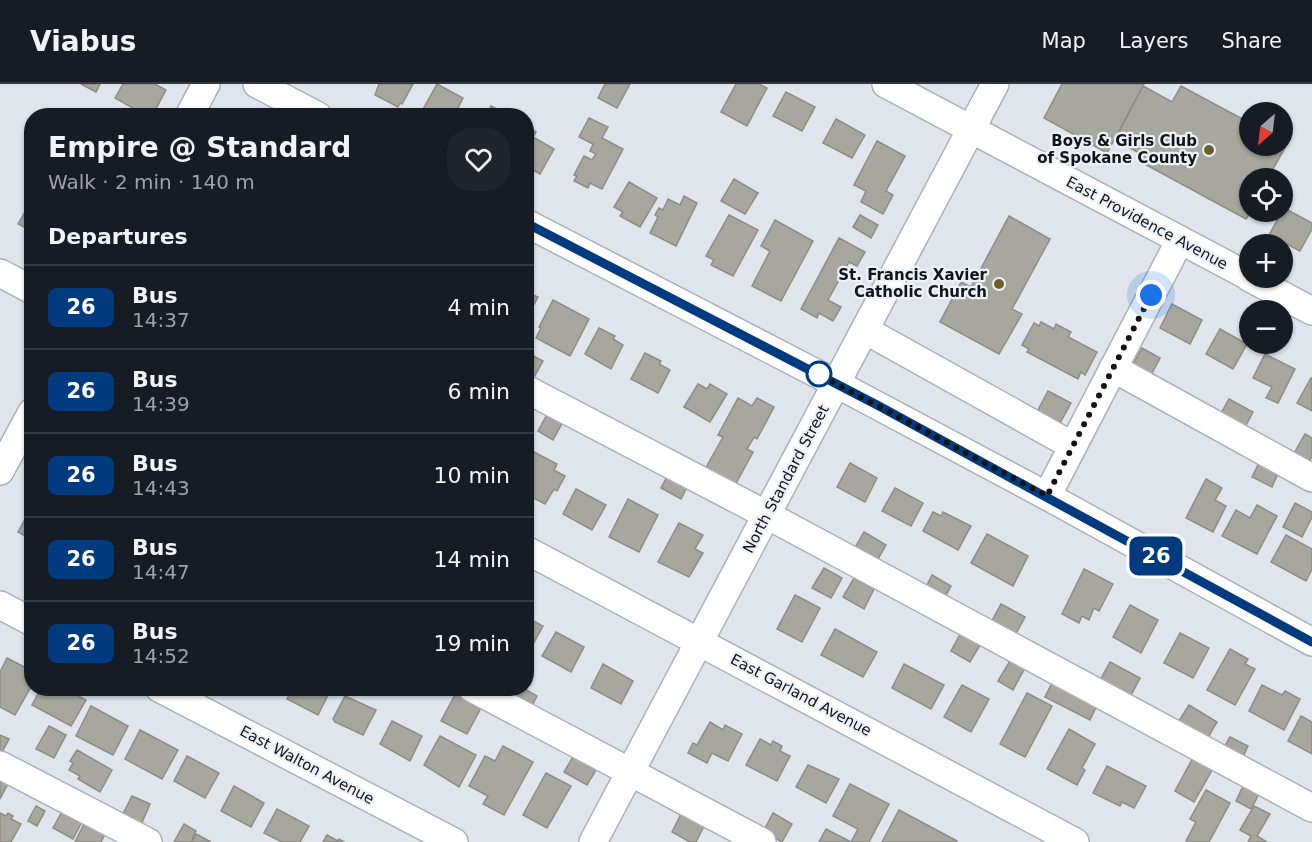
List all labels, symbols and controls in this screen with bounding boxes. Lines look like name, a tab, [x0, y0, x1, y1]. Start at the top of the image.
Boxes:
text: Viabus	[30, 25, 136, 58]
text: Map	[1042, 29, 1086, 53]
text: Layers	[1119, 29, 1188, 53]
text: Share	[1221, 29, 1282, 53]
north arrow	[1239, 102, 1293, 156]
map controls	[1239, 102, 1293, 354]
button: heart	[447, 128, 510, 191]
text: Empire @ Standard	[48, 131, 351, 164]
place label: Boys & Girls Club of Spokane County	[1037, 132, 1197, 167]
marker: Boys & Girls Club of Spokane County	[1202, 143, 1216, 157]
button: locate	[1239, 168, 1293, 222]
text: Walk · 2 min · 140 m	[48, 170, 255, 194]
street label: East Providence Avenue	[1063, 173, 1231, 273]
text: Departures	[48, 224, 188, 249]
button: +	[1239, 234, 1293, 288]
place label: St. Francis Xavier Catholic Church	[838, 266, 988, 301]
marker: St. Francis Xavier Catholic Church	[992, 277, 1006, 291]
your location	[1136, 280, 1166, 310]
text: Bus	[132, 283, 178, 308]
text: 26	[66, 295, 96, 319]
text: 4 min	[448, 295, 510, 320]
button: −	[1239, 300, 1293, 354]
text: 14:37	[132, 308, 190, 332]
unlabelled marker	[806, 361, 832, 387]
text: Bus	[132, 367, 178, 392]
text: 26	[66, 379, 96, 403]
text: 6 min	[448, 379, 510, 404]
text: 14:39	[132, 392, 190, 416]
street label: North Standard Street	[739, 402, 833, 556]
text: Bus	[132, 451, 178, 476]
text: 26	[66, 463, 96, 487]
text: 10 min	[434, 463, 510, 488]
text: 14:43	[132, 476, 190, 500]
text: Bus	[132, 535, 178, 560]
line badge: 26	[1129, 536, 1183, 576]
text: 26	[1141, 544, 1171, 568]
text: 26	[66, 547, 96, 571]
text: 14 min	[434, 547, 510, 572]
text: 14:47	[132, 560, 190, 584]
text: Bus	[132, 619, 178, 644]
text: 26	[66, 631, 96, 655]
text: 19 min	[434, 631, 510, 656]
text: 14:52	[132, 644, 190, 668]
street label: East Garland Avenue	[727, 650, 875, 740]
street label: East Walton Avenue	[237, 722, 377, 808]

